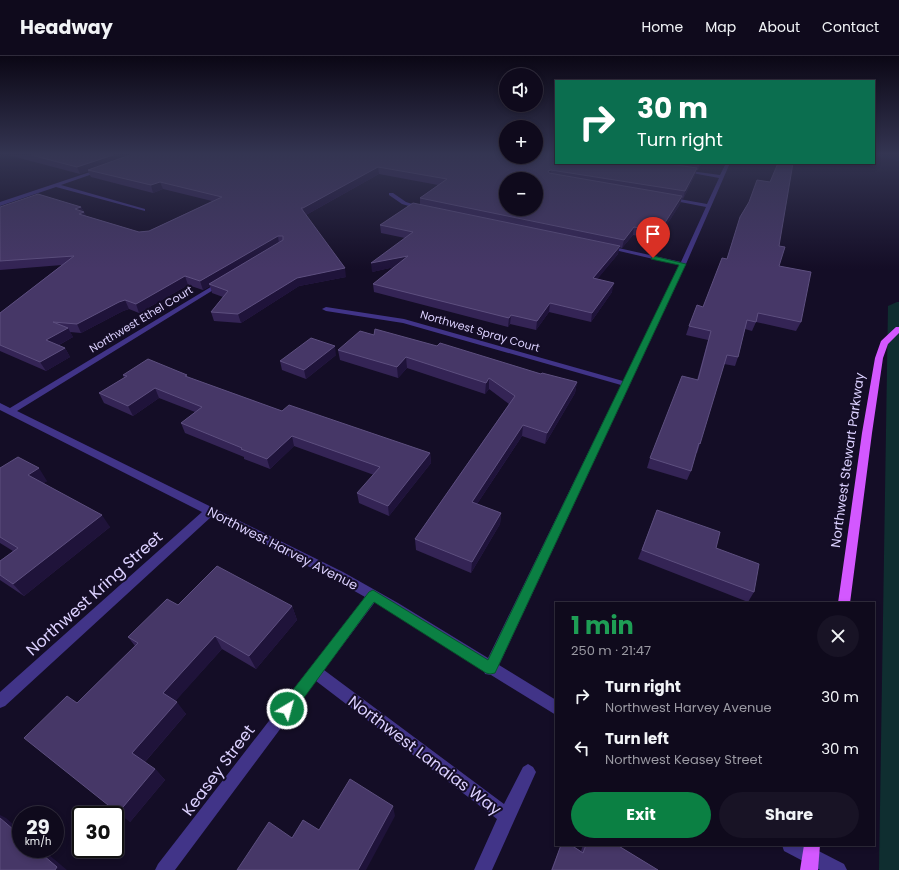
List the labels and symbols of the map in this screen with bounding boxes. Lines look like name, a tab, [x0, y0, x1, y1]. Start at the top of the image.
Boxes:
pin	[636, 217, 670, 258]
street label: Northwest Ethel Court	[86, 282, 196, 356]
street label: Northwest Spray Court	[418, 306, 542, 356]
street label: Northwest Stewart Parkway	[826, 371, 869, 549]
street label: Northwest Harvey Avenue	[204, 502, 361, 595]
street label: Northwest Kring Street	[21, 526, 168, 661]
position arrow	[266, 688, 308, 730]
street label: Northwest Lanaias Way	[343, 690, 506, 821]
street label: Keasey Street	[176, 720, 260, 821]
speed limit sign: 30	[72, 806, 124, 858]

